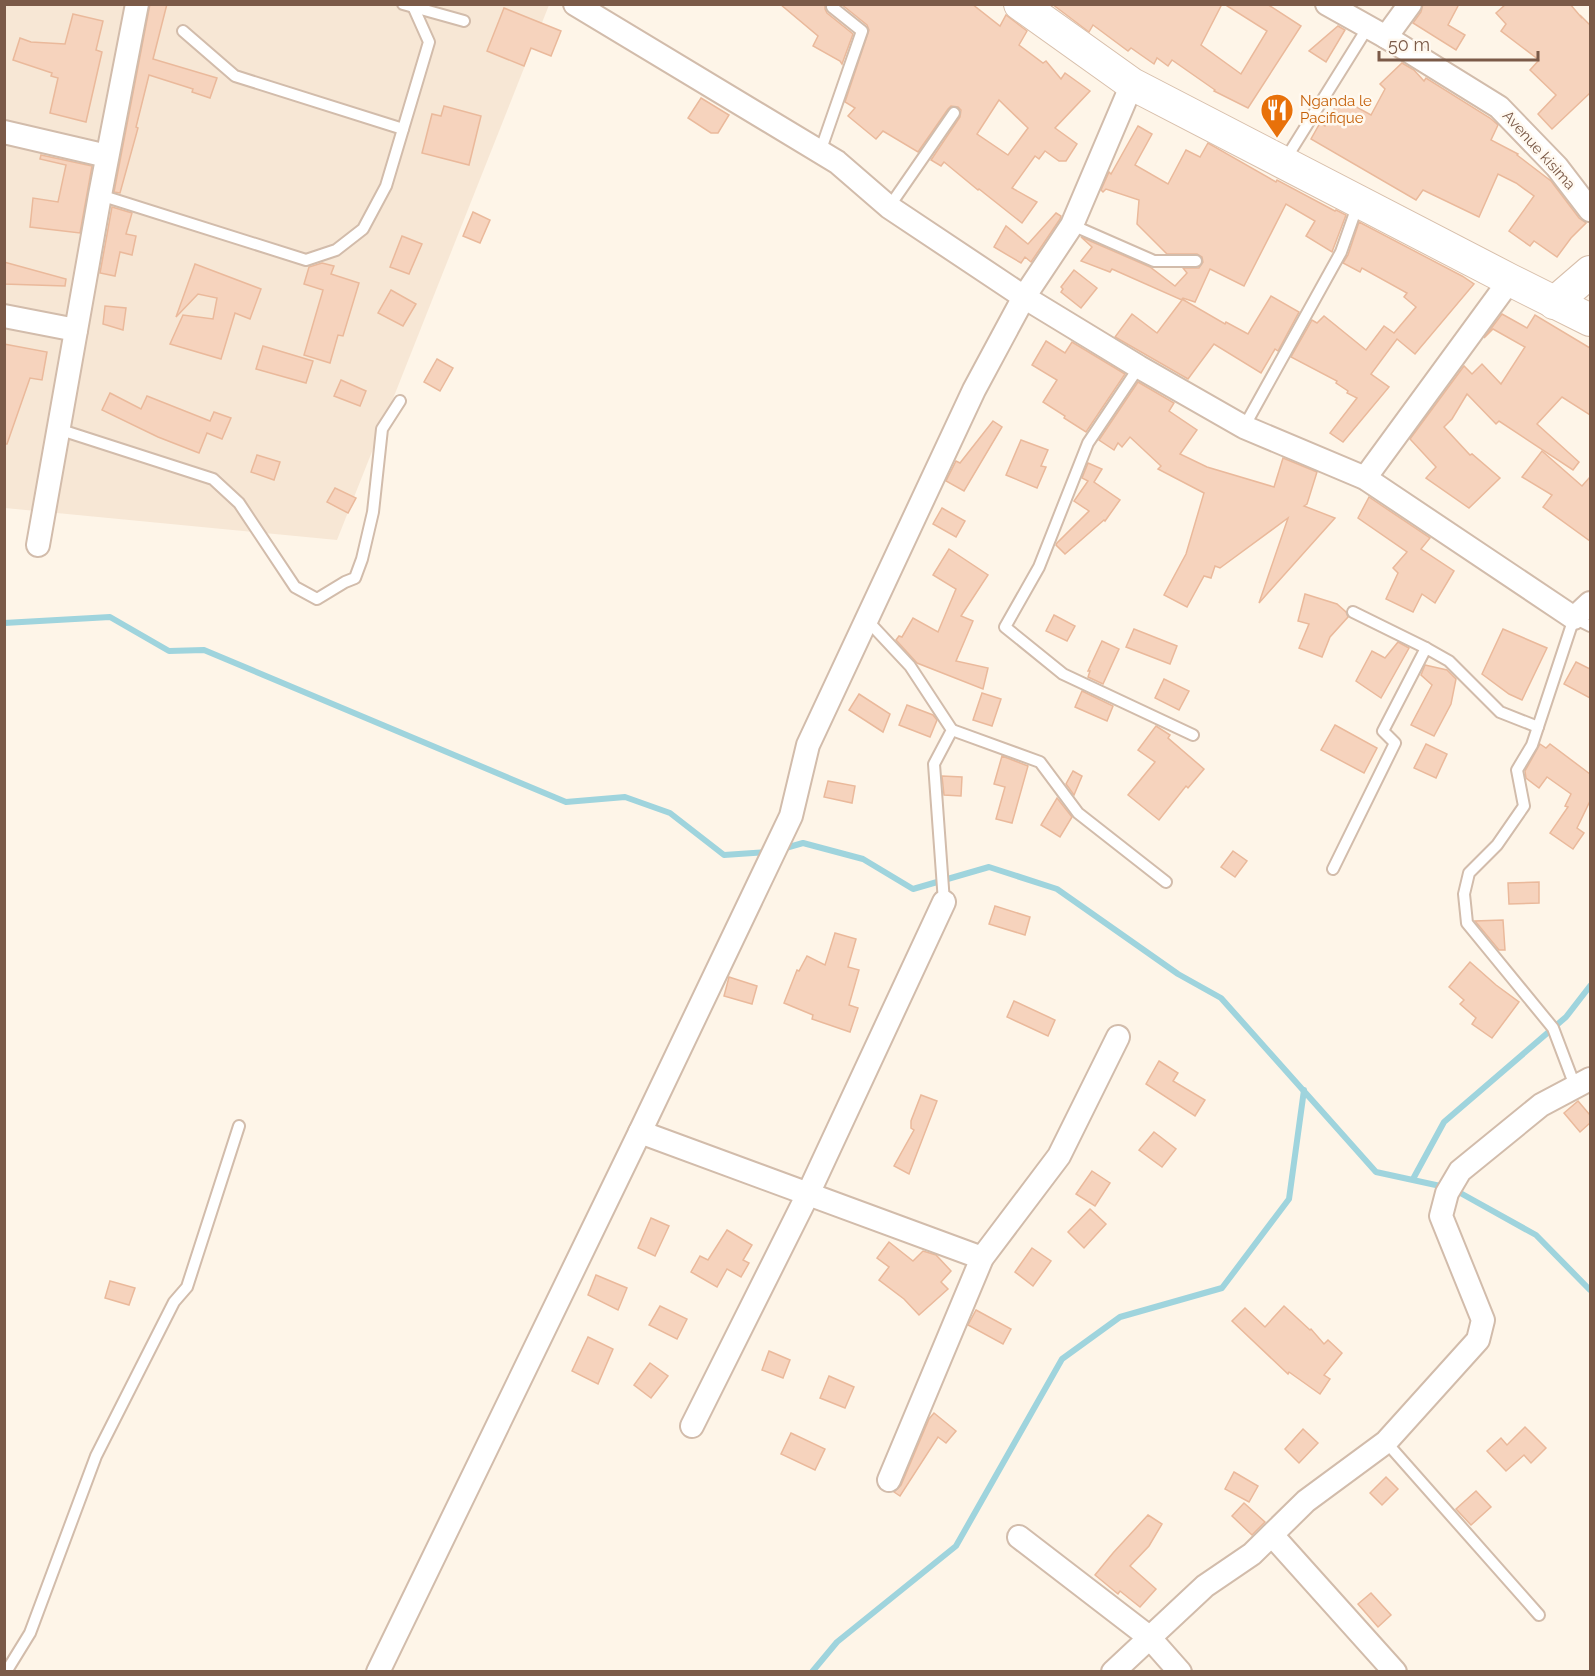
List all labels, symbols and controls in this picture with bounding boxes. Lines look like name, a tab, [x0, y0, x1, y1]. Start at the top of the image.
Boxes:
scale bar	[1379, 24, 1538, 62]
text: 50 m	[1388, 34, 1430, 55]
restaurant icon: Nganda le Pacifique	[1259, 92, 1295, 139]
place label: Nganda le Pacifique	[1300, 92, 1372, 127]
street label: Avenue kisima	[1499, 107, 1579, 193]

